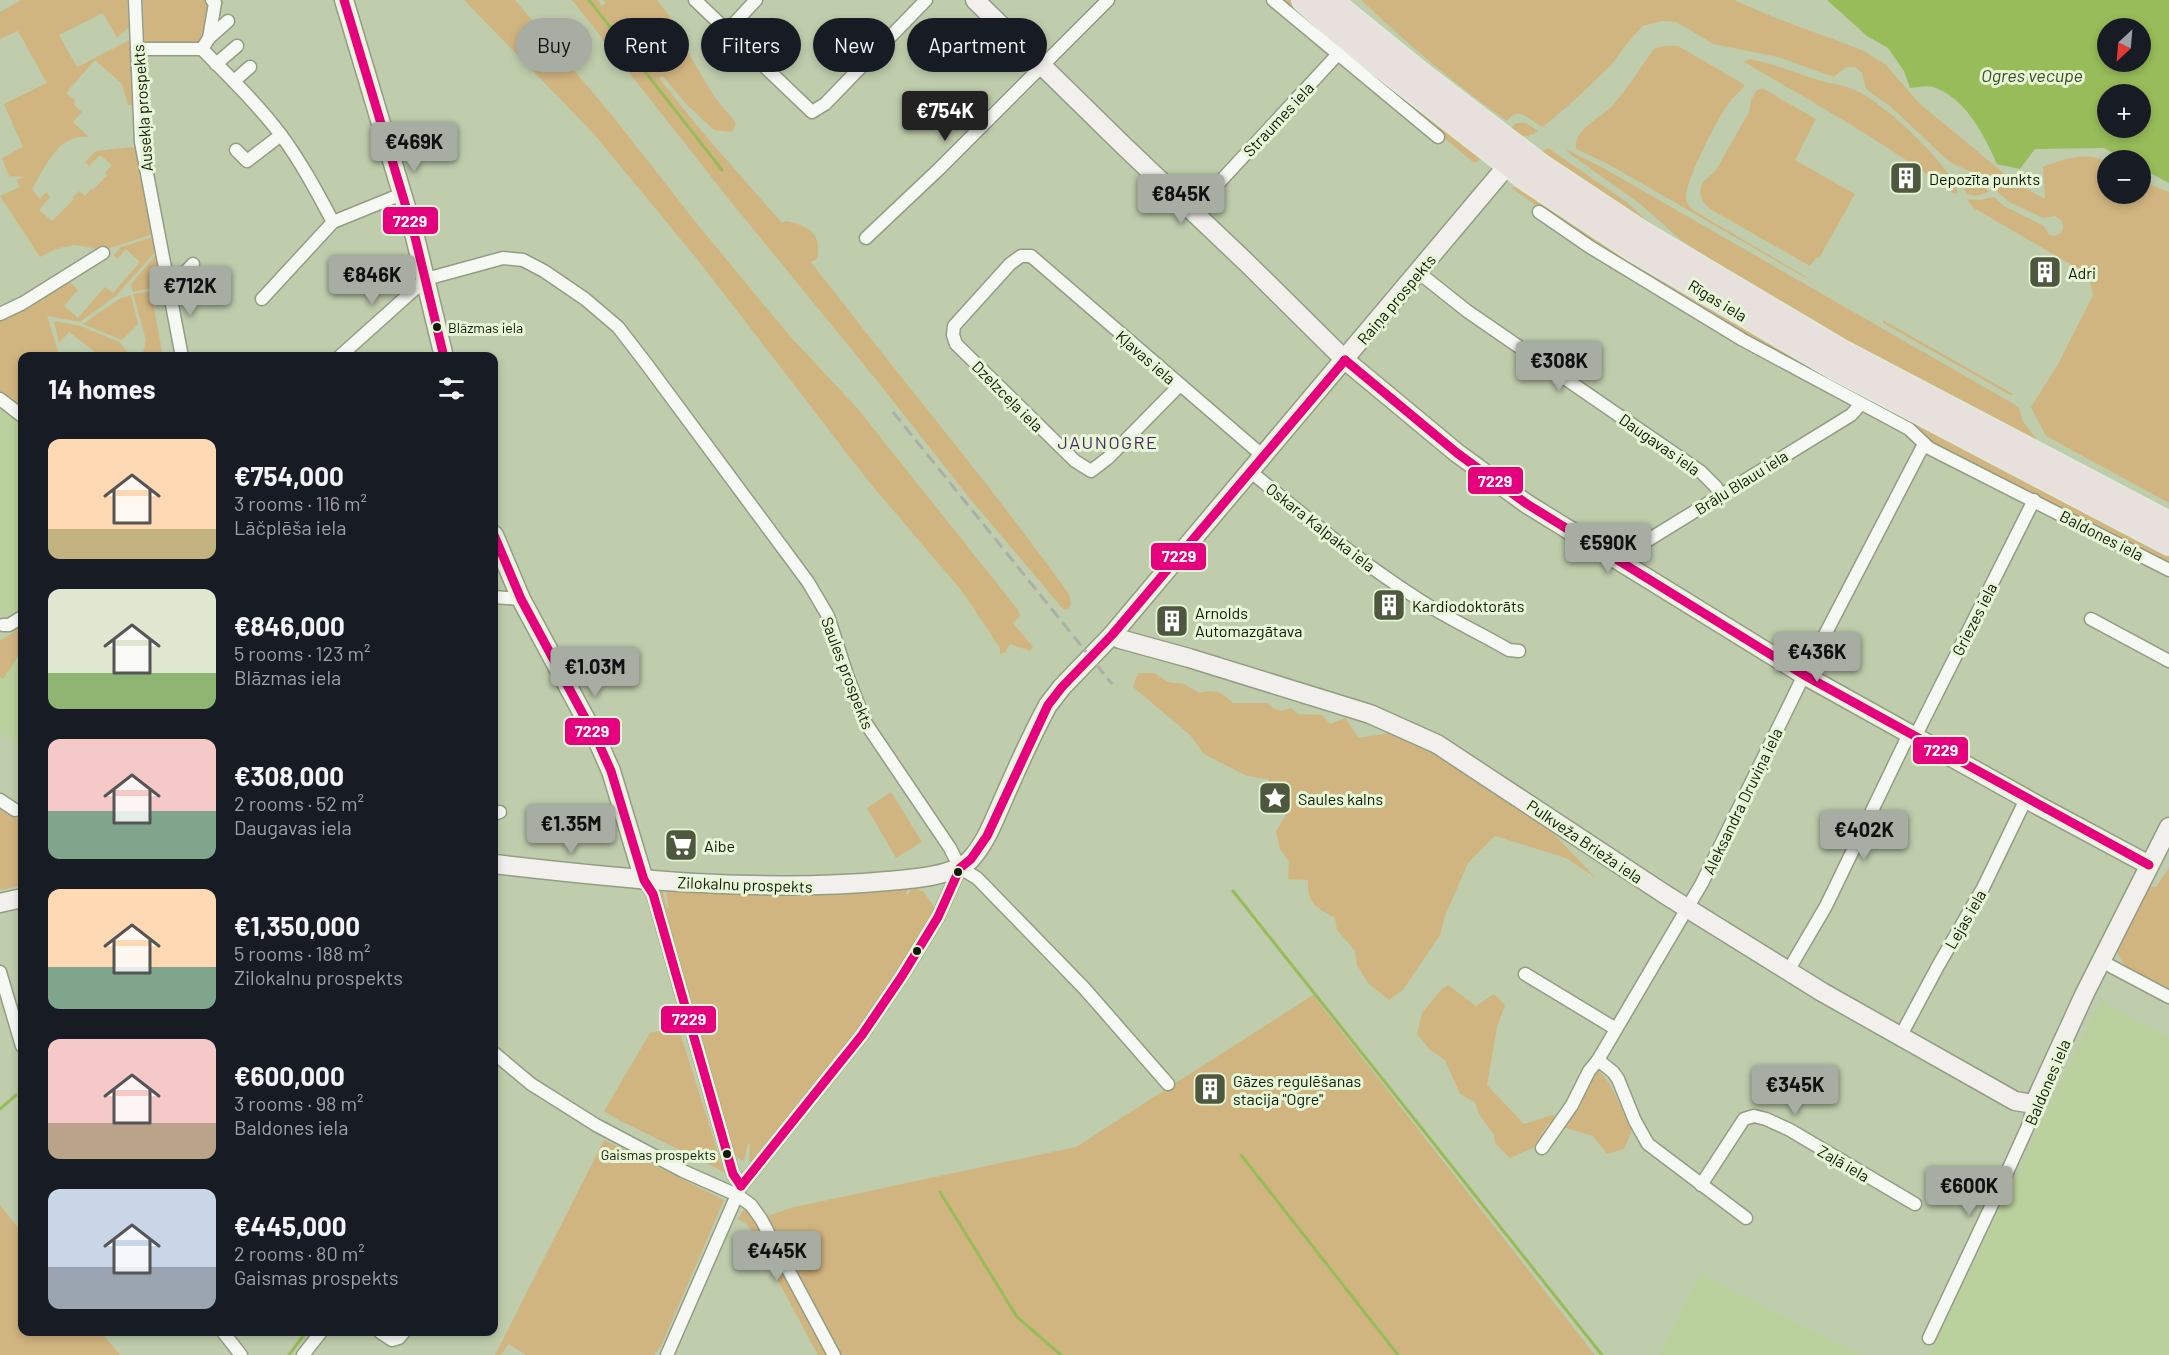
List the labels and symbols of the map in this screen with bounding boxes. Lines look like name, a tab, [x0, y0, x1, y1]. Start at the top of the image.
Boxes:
north arrow	[2097, 18, 2151, 72]
street label: Ausekļa prospekts	[128, 44, 156, 172]
water label: Ogres vecupe	[1981, 64, 2083, 86]
street label: Straumes iela	[1239, 78, 1317, 160]
pin: €754K	[903, 91, 987, 142]
pin: €469K	[372, 122, 456, 173]
building icon: Depozīta punkts	[1888, 160, 1924, 196]
place label: Depozīta punkts	[1929, 169, 2040, 188]
pin: €845K	[1139, 174, 1223, 225]
line badge: 7229	[382, 206, 439, 235]
text: 7229	[393, 211, 427, 230]
street label: Raiņa prospekts	[1353, 250, 1439, 348]
building icon: Adri	[2027, 254, 2063, 290]
pin: €846K	[330, 255, 414, 306]
place label: Adri	[2068, 263, 2096, 282]
pin: €712K	[148, 266, 232, 317]
street label: Rīgas iela	[1685, 275, 1751, 325]
place label: Blāzmas iela	[448, 319, 523, 336]
marker: Blāzmas iela	[431, 321, 443, 333]
street label: Kļavas iela	[1112, 326, 1180, 388]
pin: €308K	[1517, 341, 1601, 392]
street label: Dzelzceļa iela	[969, 357, 1047, 435]
street label: Daugavas iela	[1616, 409, 1704, 479]
district label: JAUNOGRE	[1057, 431, 1159, 453]
street label: Brāļu Blauu iela	[1691, 446, 1791, 518]
line badge: 7229	[1467, 466, 1524, 495]
text: 7229	[1478, 471, 1512, 490]
street label: Oskara Kalpaka iela	[1263, 479, 1379, 575]
street label: Baldones iela	[2057, 506, 2147, 564]
pin: €590K	[1566, 523, 1650, 574]
line badge: 7229	[1150, 542, 1207, 571]
text: 7229	[1162, 546, 1196, 565]
street label: Griezes iela	[1948, 579, 2000, 659]
building icon: Kardiodoktorāts	[1371, 587, 1407, 623]
place label: Kardiodoktorāts	[1412, 596, 1524, 615]
building icon: Arnolds Automazgātava	[1154, 603, 1190, 639]
place label: Arnolds Automazgātava	[1195, 603, 1302, 640]
street label: Saules prospekts	[818, 614, 878, 732]
pin: €436K	[1775, 632, 1859, 683]
pin: €1.03M	[546, 647, 644, 698]
line badge: 7229	[564, 717, 621, 746]
text: 7229	[575, 721, 609, 740]
street label: Aleksandra Druviņa iela	[1698, 725, 1786, 877]
line badge: 7229	[1912, 736, 1969, 765]
text: 7229	[1924, 740, 1958, 759]
place icon: Saules kalns	[1257, 780, 1293, 816]
place label: Saules kalns	[1298, 789, 1383, 808]
street label: Pulkveža Brieža iela	[1524, 795, 1646, 887]
pin: €1.35M	[522, 804, 620, 855]
pin: €402K	[1822, 810, 1906, 861]
supermarket icon: Aibe	[663, 827, 699, 863]
place label: Aibe	[704, 836, 735, 855]
unlabelled marker	[952, 866, 964, 878]
street label: Zilokalnu prospekts	[677, 872, 813, 896]
street label: Lejas iela	[1941, 886, 1989, 952]
unlabelled marker	[911, 945, 923, 957]
line badge: 7229	[660, 1005, 717, 1034]
text: 7229	[672, 1009, 706, 1028]
street label: Baldones iela	[2020, 1036, 2074, 1128]
pin: €345K	[1753, 1065, 1837, 1116]
building icon: Gāzes regulēšanas stacija "Ogre"	[1192, 1071, 1228, 1107]
place label: Gāzes regulēšanas stacija "Ogre"	[1233, 1071, 1361, 1108]
street label: Zaļā iela	[1815, 1141, 1873, 1185]
place label: Gaismas prospekts	[601, 1146, 716, 1163]
marker: Gaismas prospekts	[721, 1148, 733, 1160]
pin: €600K	[1927, 1166, 2011, 1217]
pin: €445K	[735, 1231, 819, 1282]

